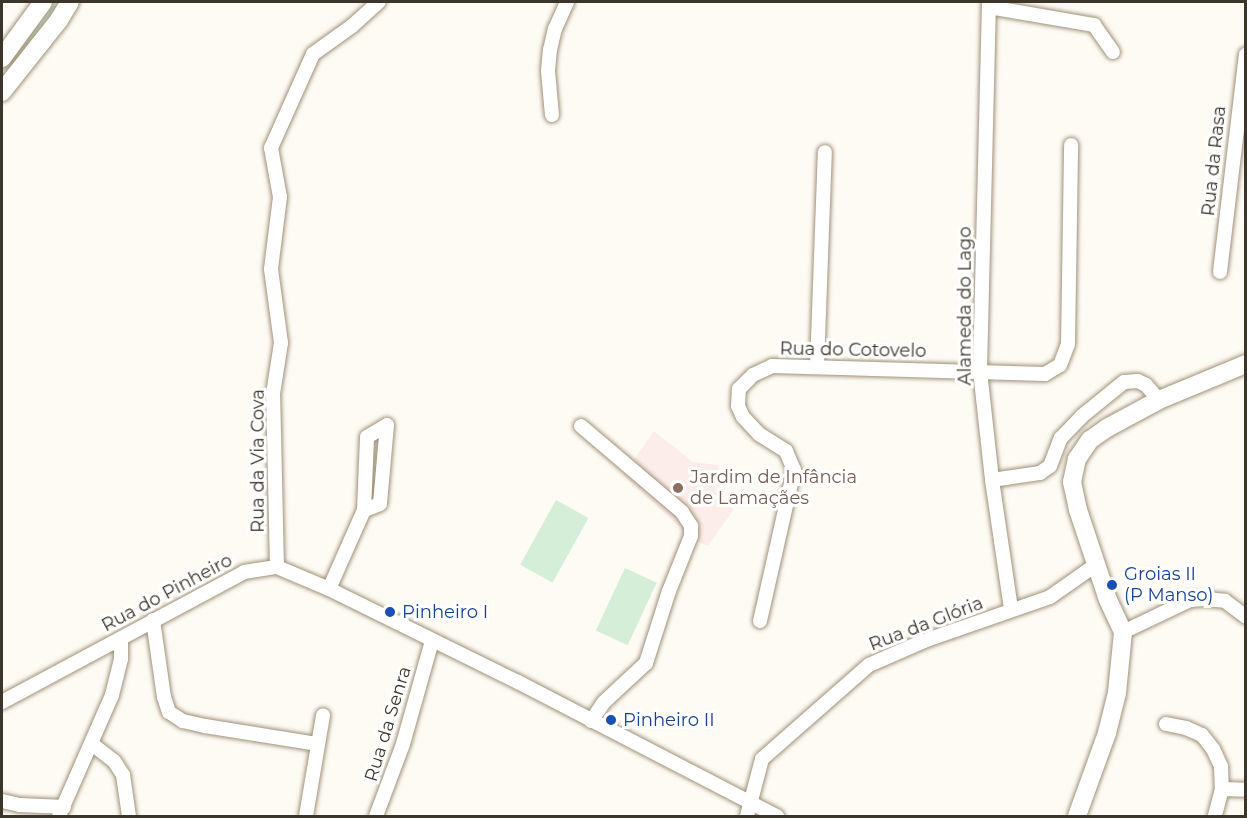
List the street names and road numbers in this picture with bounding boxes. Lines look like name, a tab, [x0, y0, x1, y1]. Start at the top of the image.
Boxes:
street label: Rua da Rasa	[1197, 105, 1231, 217]
street label: Alameda do Lago	[954, 227, 976, 385]
street label: Rua do Cotovelo	[779, 338, 927, 362]
street label: Rua da Via Cova	[247, 389, 269, 533]
street label: Rua do Pinheiro	[98, 549, 236, 637]
street label: Rua da Glória	[866, 592, 986, 656]
street label: Rua da Senra	[360, 664, 416, 784]

